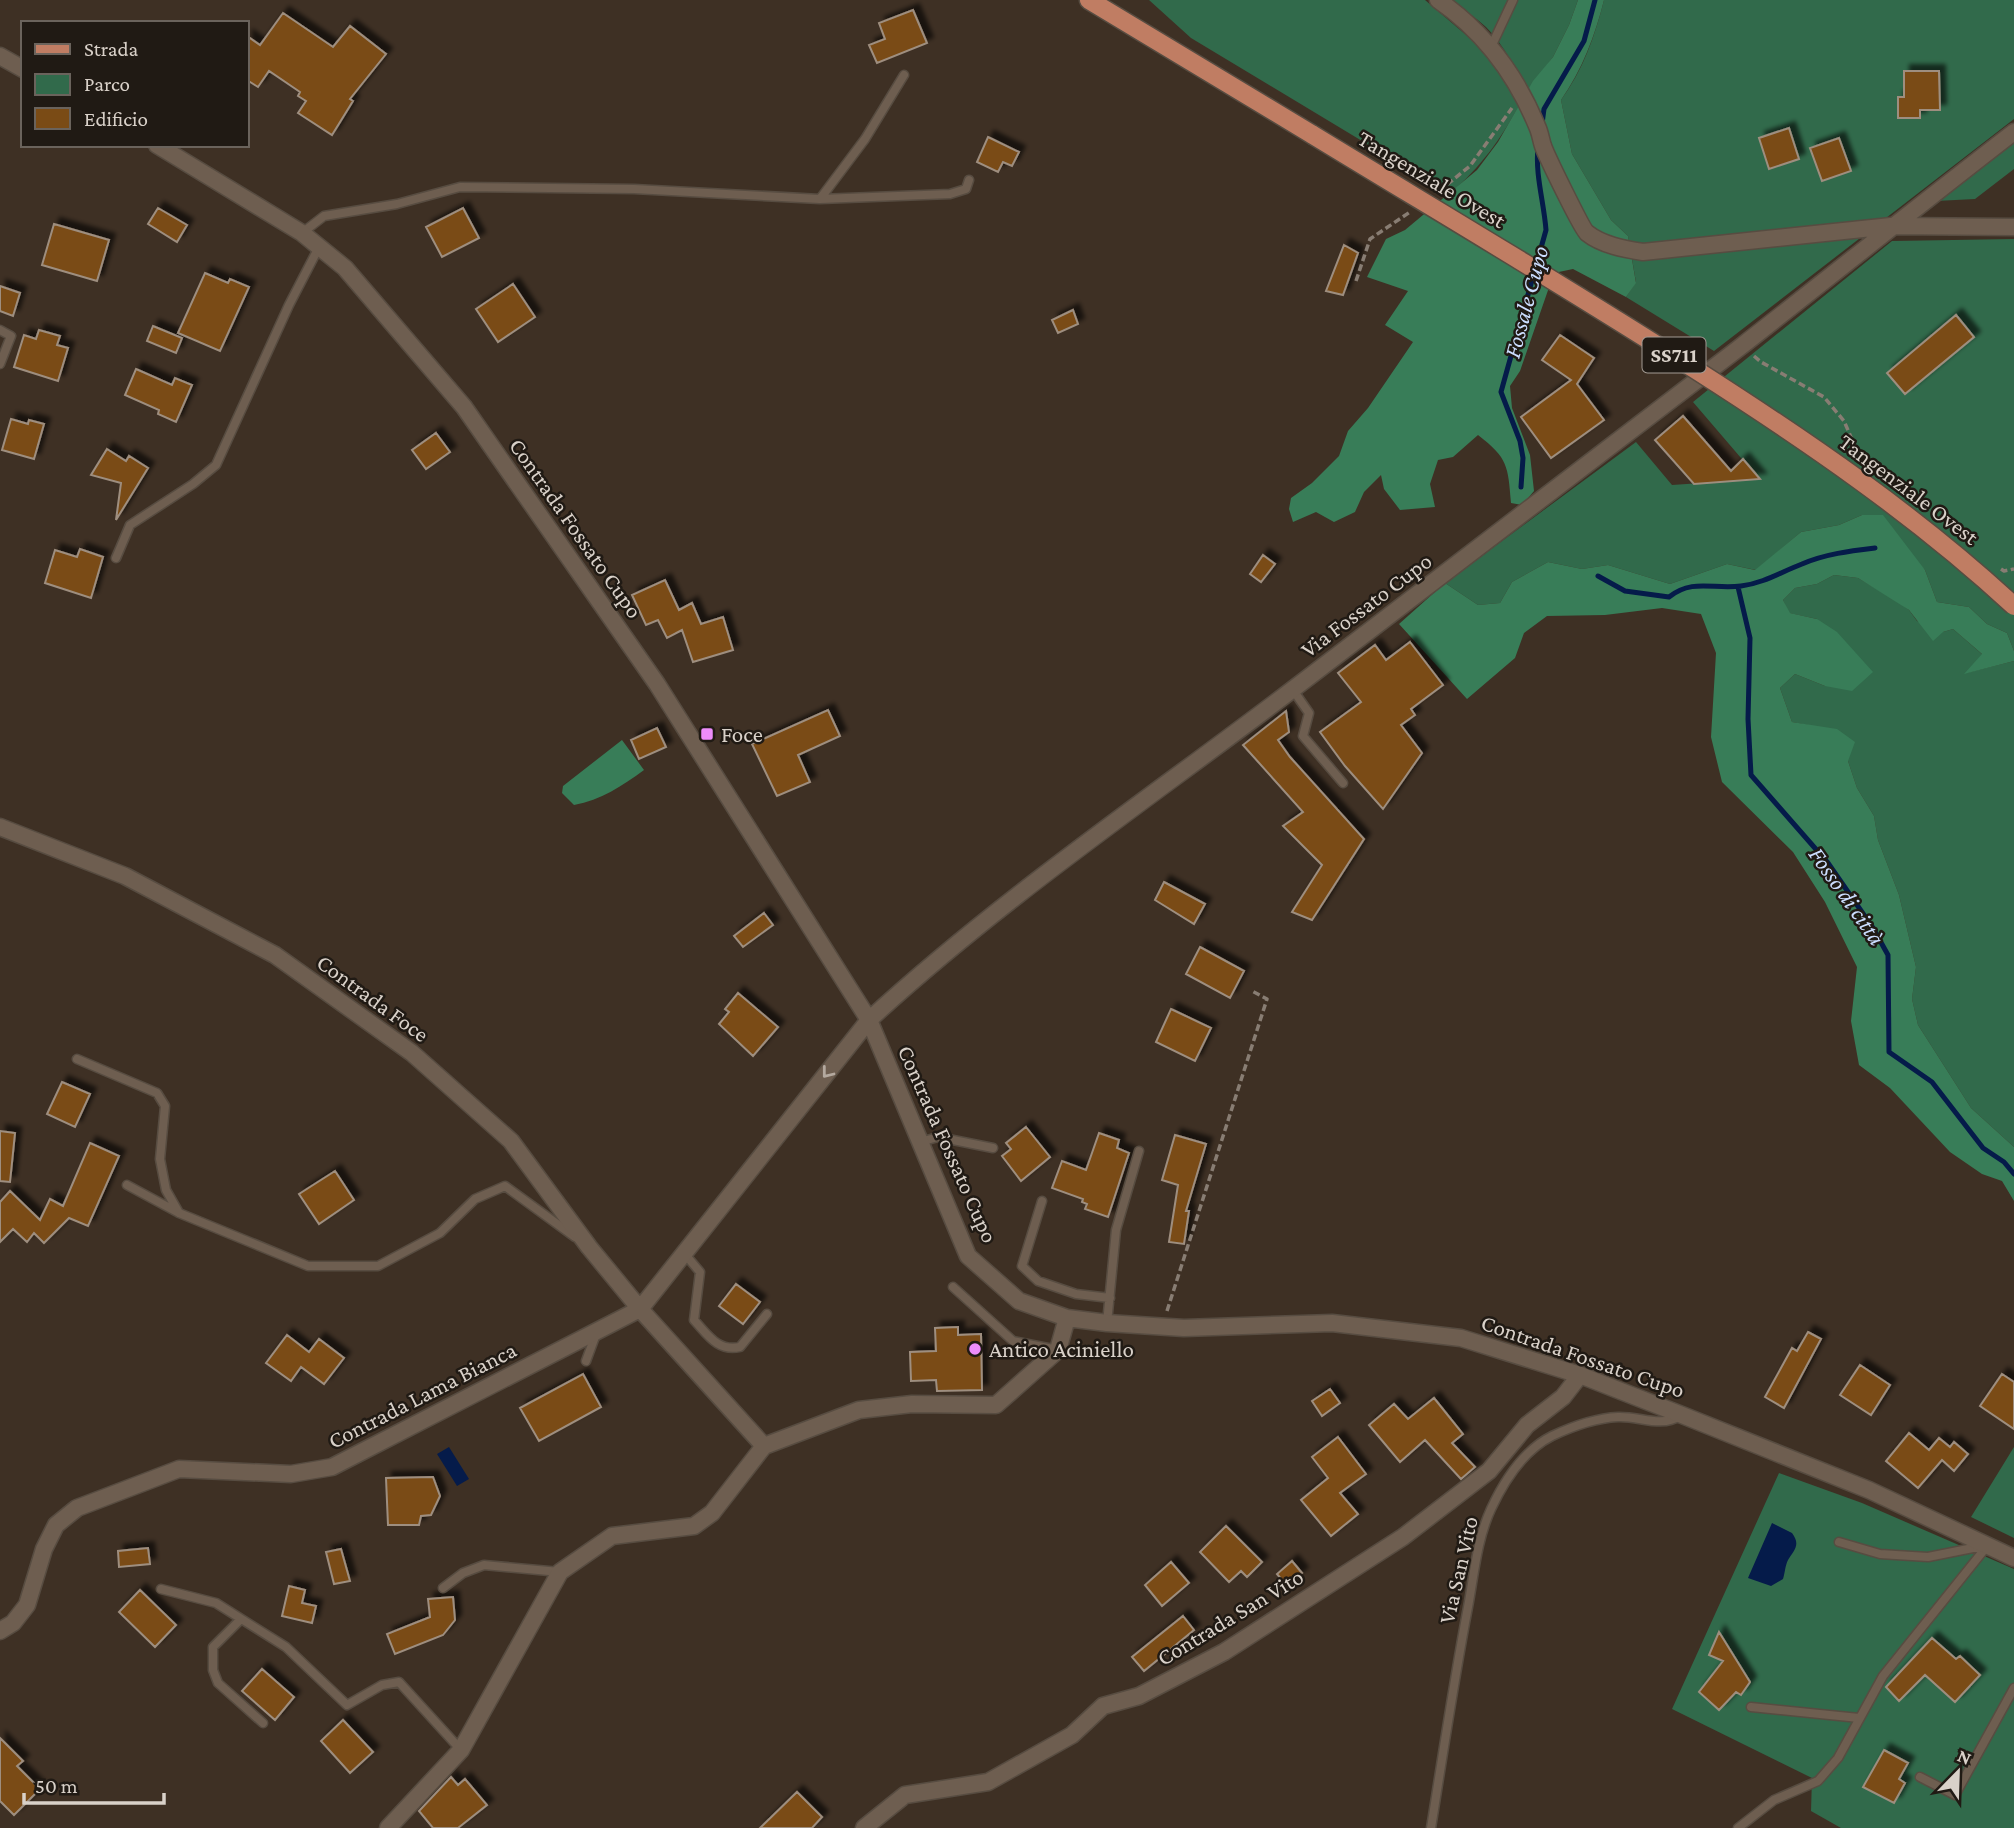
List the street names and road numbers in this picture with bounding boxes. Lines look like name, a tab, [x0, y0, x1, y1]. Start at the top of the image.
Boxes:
street label: Tangenziale Ovest	[1353, 125, 1511, 234]
road number: SS711	[1642, 338, 1706, 372]
street label: Tangenziale Ovest	[1834, 428, 1984, 550]
street label: Contrada Fossato Cupo	[504, 433, 648, 623]
street label: Via Fossato Cupo	[1295, 547, 1437, 663]
street label: Contrada Foce	[312, 949, 434, 1047]
street label: Contrada Fossato Cupo	[893, 1041, 1003, 1247]
street label: Contrada Fossato Cupo	[1478, 1309, 1688, 1403]
street label: Contrada Lama Bianca	[324, 1336, 521, 1454]
street label: Via San Vito	[1433, 1514, 1483, 1626]
street label: Contrada San Vito	[1152, 1563, 1308, 1671]

